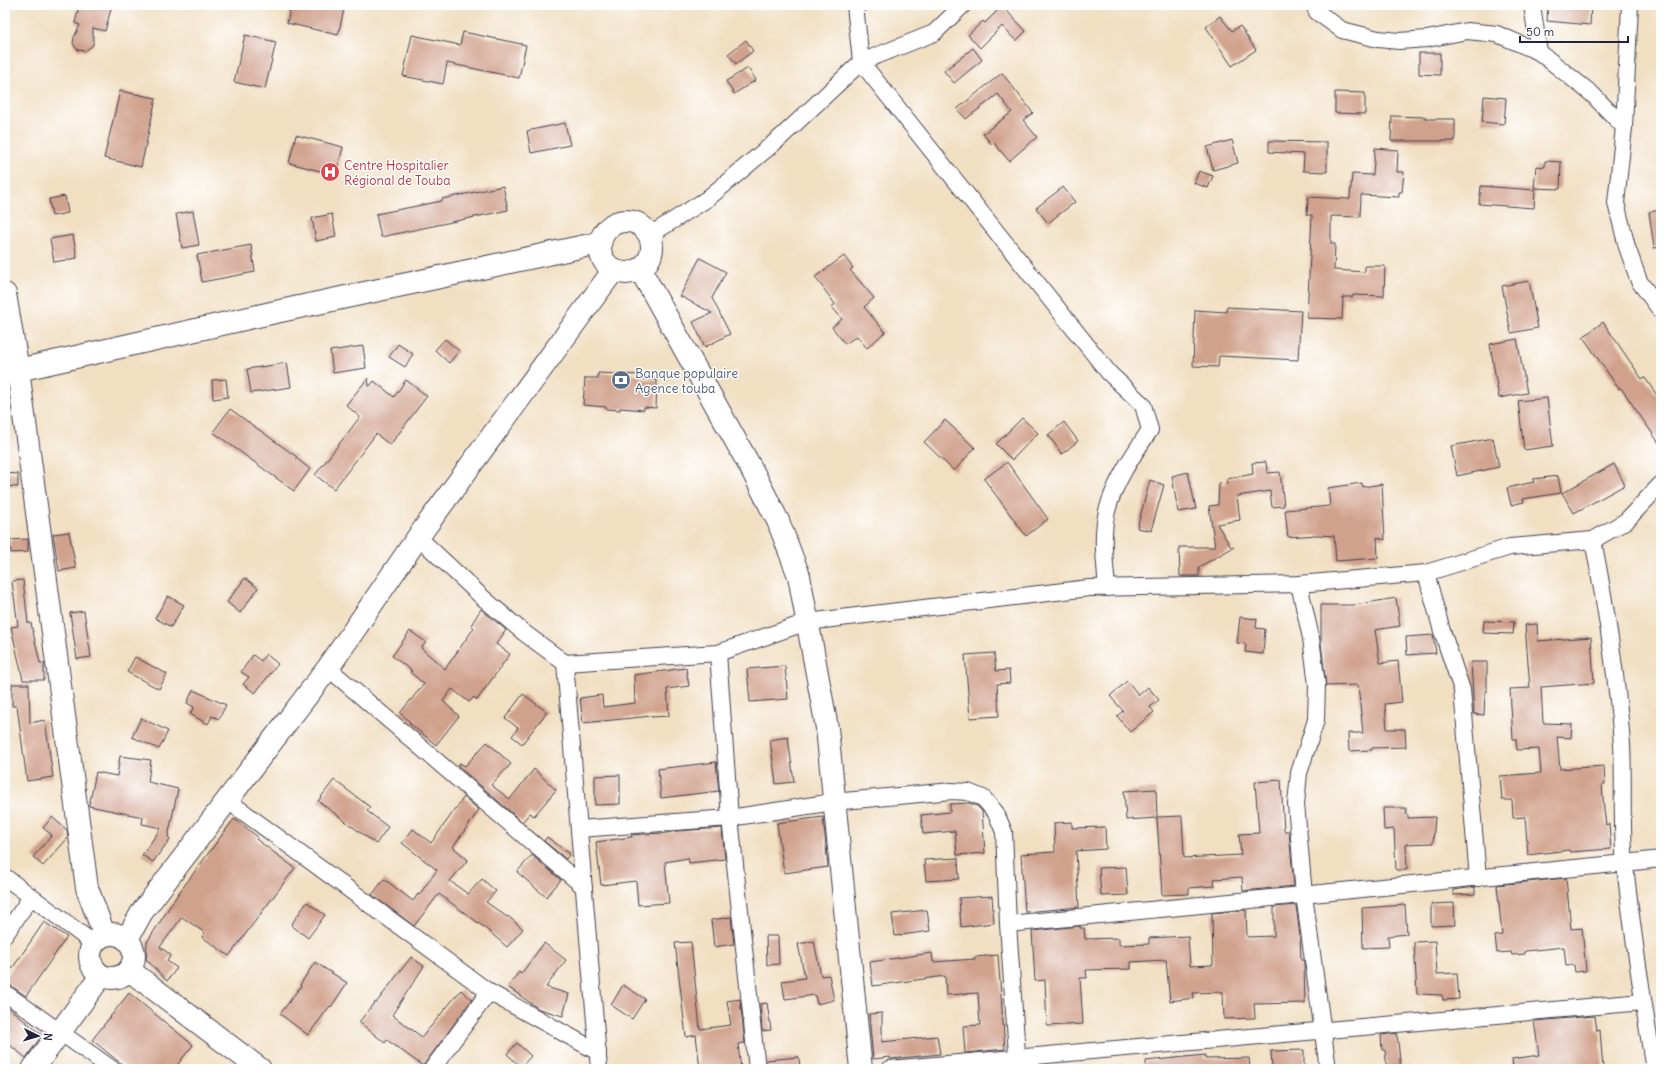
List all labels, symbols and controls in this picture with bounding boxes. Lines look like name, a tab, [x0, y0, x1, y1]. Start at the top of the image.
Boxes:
scale bar	[1520, 18, 1628, 44]
text: 50 m	[1526, 24, 1555, 39]
place label: Centre Hospitalier Régional de Touba	[344, 157, 451, 189]
hospital icon: Centre Hospitalier Régional de Touba	[319, 161, 341, 183]
place label: Banque populaire Agence touba	[635, 365, 738, 397]
bank icon: Banque populaire Agence touba	[610, 369, 632, 391]
north arrow	[18, 1016, 58, 1056]
text: N	[41, 1032, 55, 1041]

